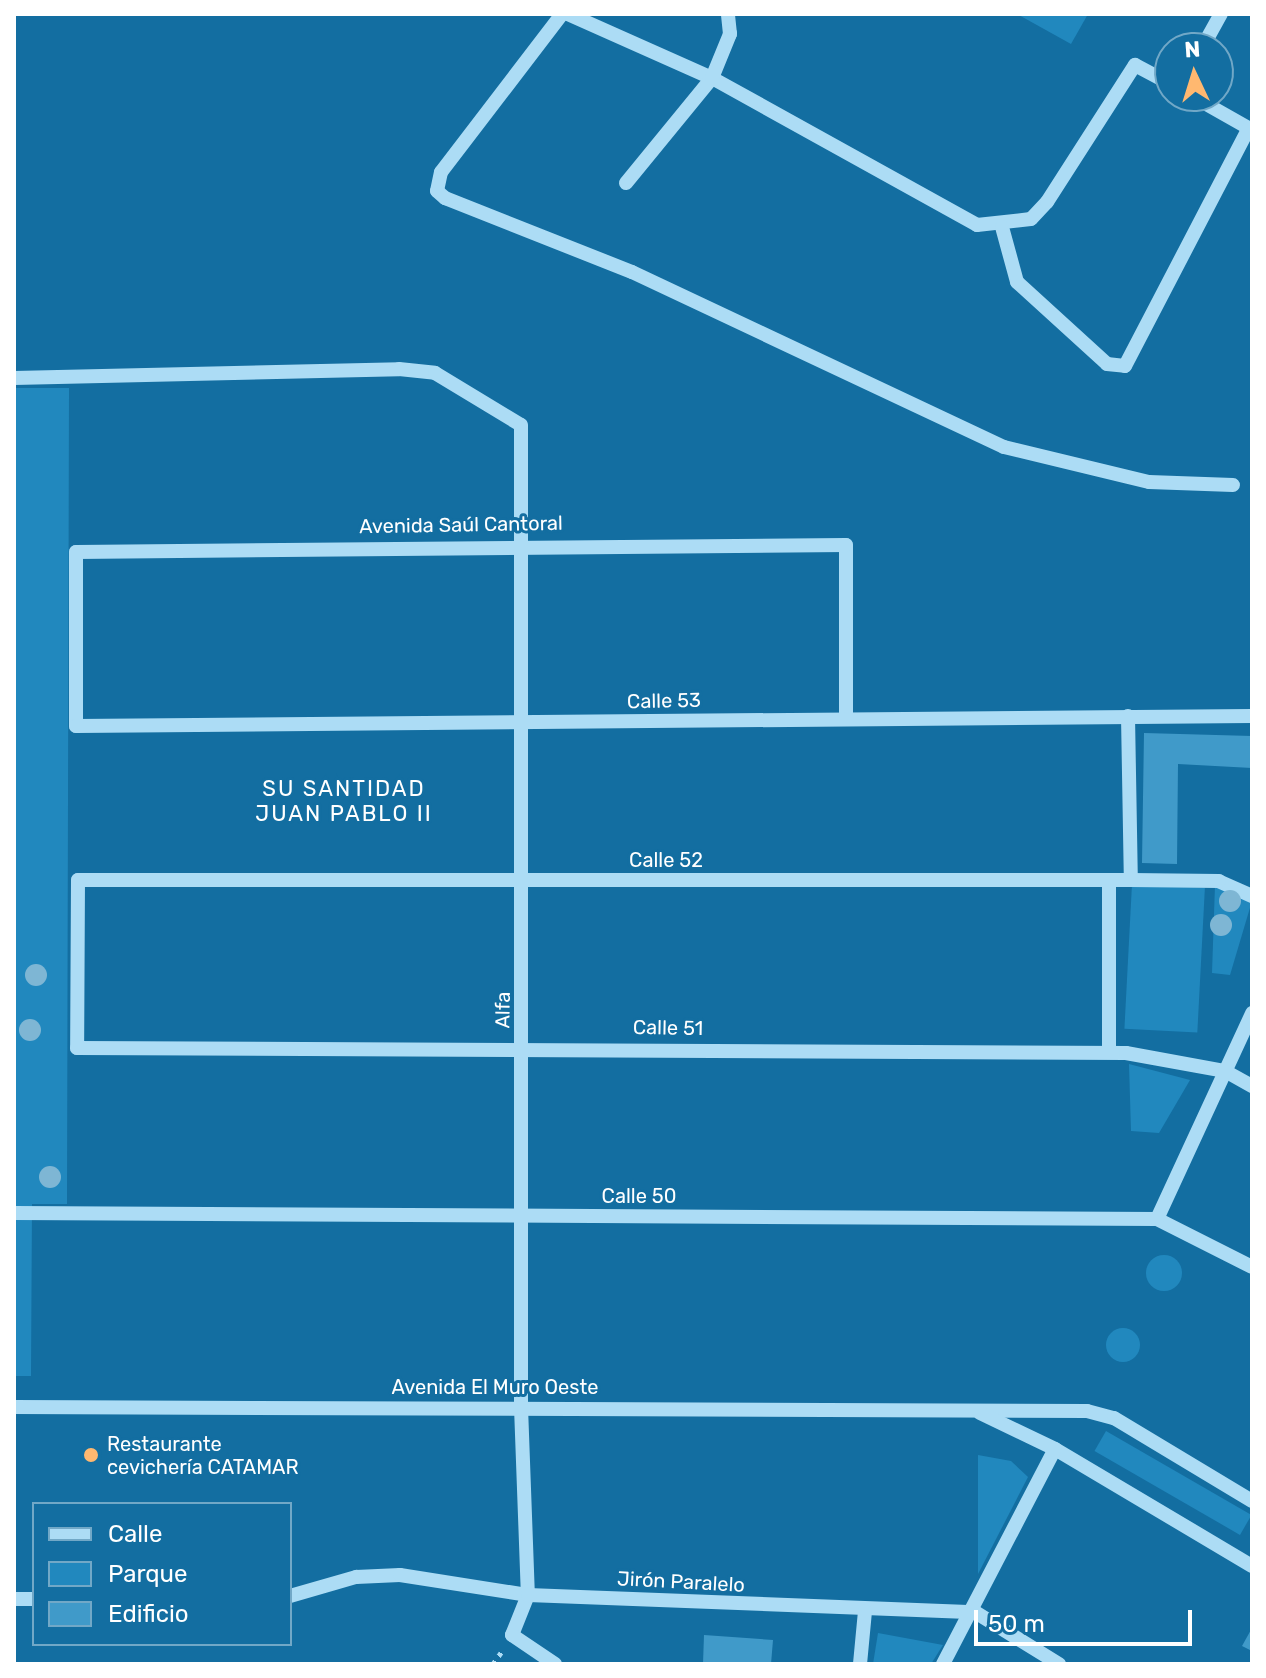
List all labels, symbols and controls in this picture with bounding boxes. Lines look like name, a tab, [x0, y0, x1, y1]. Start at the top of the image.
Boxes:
north arrow	[1154, 32, 1234, 112]
text: N	[1184, 36, 1201, 64]
street label: Avenida Saúl Cantoral	[359, 511, 563, 539]
street label: Calle 53	[627, 688, 701, 714]
district label: SU SANTIDAD JUAN PABLO II	[255, 775, 433, 826]
street label: Calle 52	[629, 848, 703, 872]
street label: Alfa	[491, 991, 515, 1029]
street label: Calle 51	[633, 1015, 703, 1041]
street label: Calle 50	[602, 1184, 676, 1208]
street label: Avenida El Muro Oeste	[391, 1375, 599, 1399]
place label: Restaurante cevichería CATAMAR	[107, 1432, 299, 1479]
marker: Restaurante cevichería CATAMAR	[82, 1446, 100, 1464]
legend	[32, 1502, 292, 1646]
text: Calle	[108, 1520, 162, 1548]
text: Parque	[108, 1560, 187, 1588]
street label: Jirón Paralelo	[616, 1567, 746, 1597]
scale bar	[978, 1594, 1196, 1644]
text: Edificio	[108, 1600, 189, 1628]
text: 50 m	[988, 1610, 1045, 1638]

